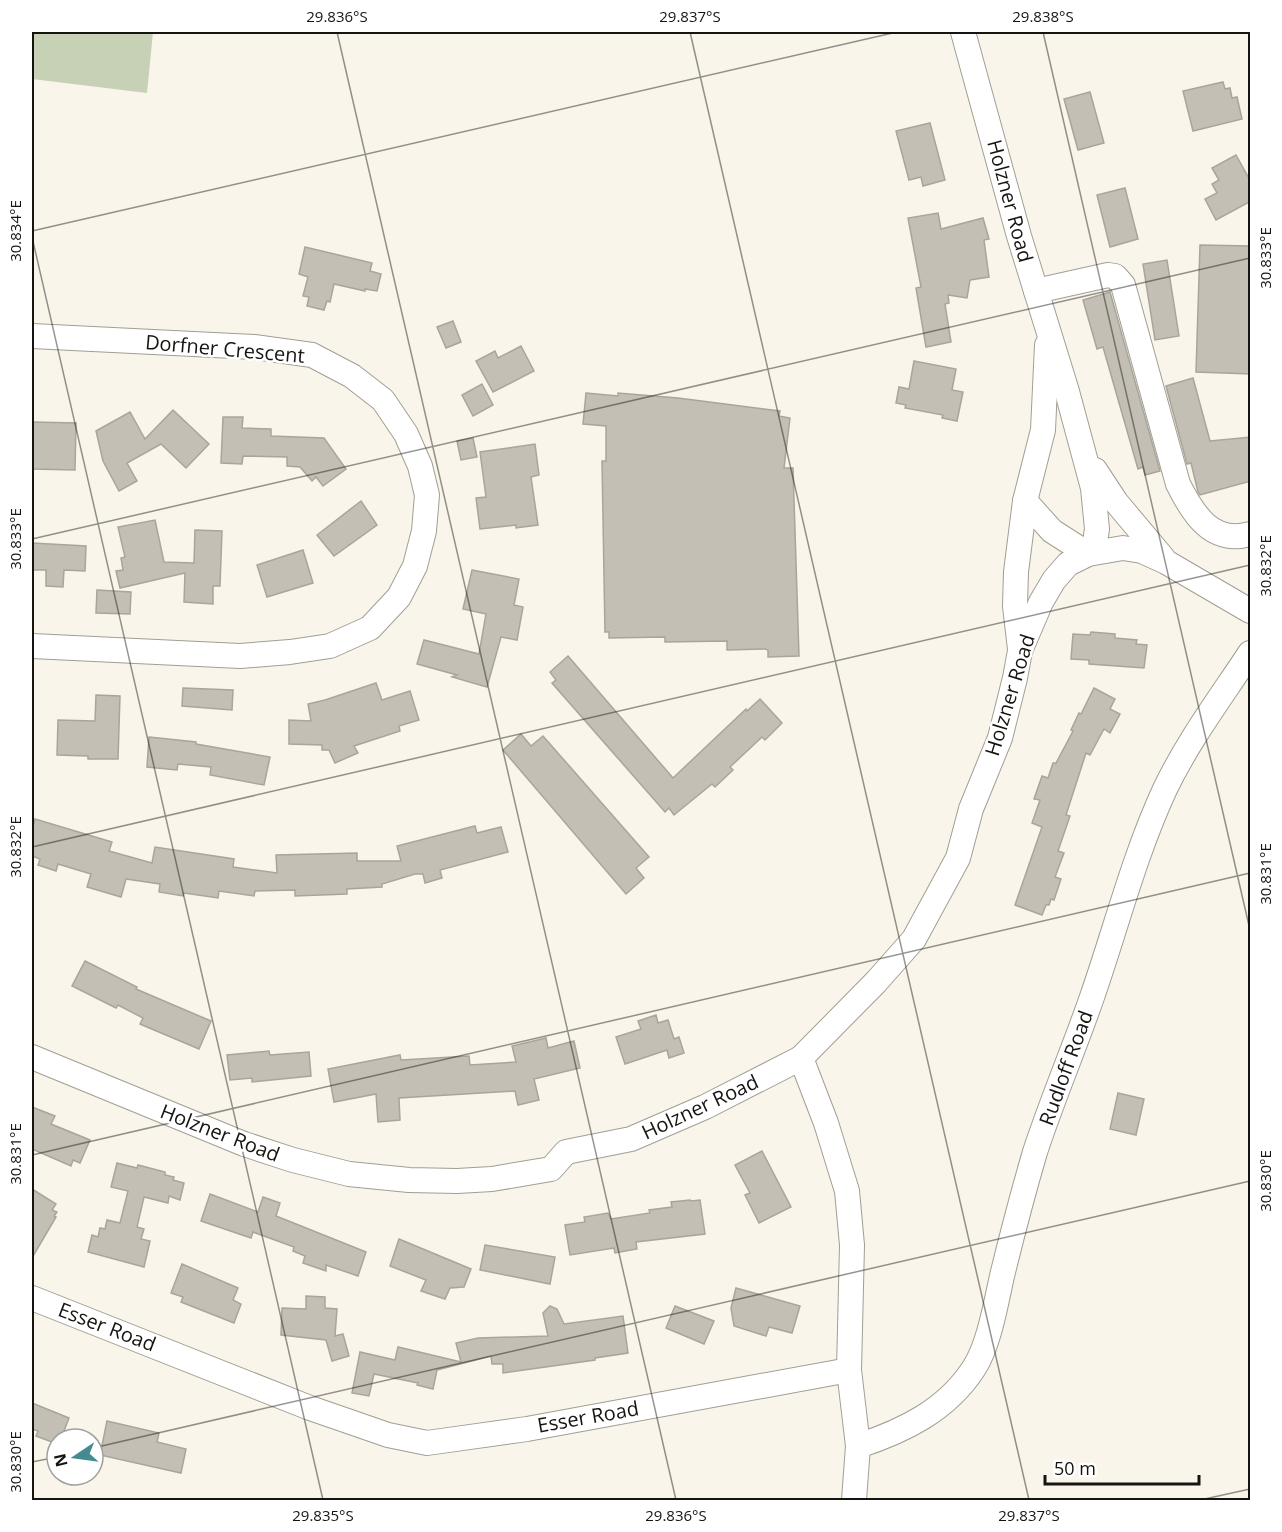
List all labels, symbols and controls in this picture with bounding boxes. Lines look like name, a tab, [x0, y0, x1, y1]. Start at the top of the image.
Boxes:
text: 29.836°S	[306, 6, 368, 26]
text: 29.837°S	[659, 6, 721, 26]
text: 29.838°S	[1012, 6, 1074, 26]
street label: Holzner Road	[981, 137, 1040, 265]
text: 30.834°E	[5, 200, 25, 262]
text: 30.833°E	[1255, 227, 1275, 289]
street label: Dorfner Crescent	[144, 328, 306, 369]
text: 30.833°E	[5, 508, 25, 570]
text: 30.832°E	[1255, 535, 1275, 597]
street label: Holzner Road	[978, 631, 1041, 759]
text: 30.832°E	[5, 816, 25, 878]
text: 30.831°E	[1255, 843, 1275, 905]
street label: Rudloff Road	[1032, 1007, 1099, 1129]
street label: Holzner Road	[637, 1068, 762, 1145]
street label: Holzner Road	[157, 1097, 284, 1168]
text: 30.831°E	[5, 1123, 25, 1185]
text: 30.830°E	[1255, 1150, 1275, 1212]
street label: Esser Road	[54, 1296, 160, 1358]
street label: Esser Road	[535, 1394, 641, 1439]
north arrow	[45, 1427, 105, 1487]
text: 30.830°E	[5, 1431, 25, 1493]
scale bar	[1045, 1448, 1200, 1486]
text: N	[48, 1452, 73, 1469]
text: 50 m	[1054, 1456, 1096, 1480]
text: 29.835°S	[292, 1505, 354, 1525]
text: 29.836°S	[645, 1505, 707, 1525]
text: 29.837°S	[998, 1505, 1060, 1525]

